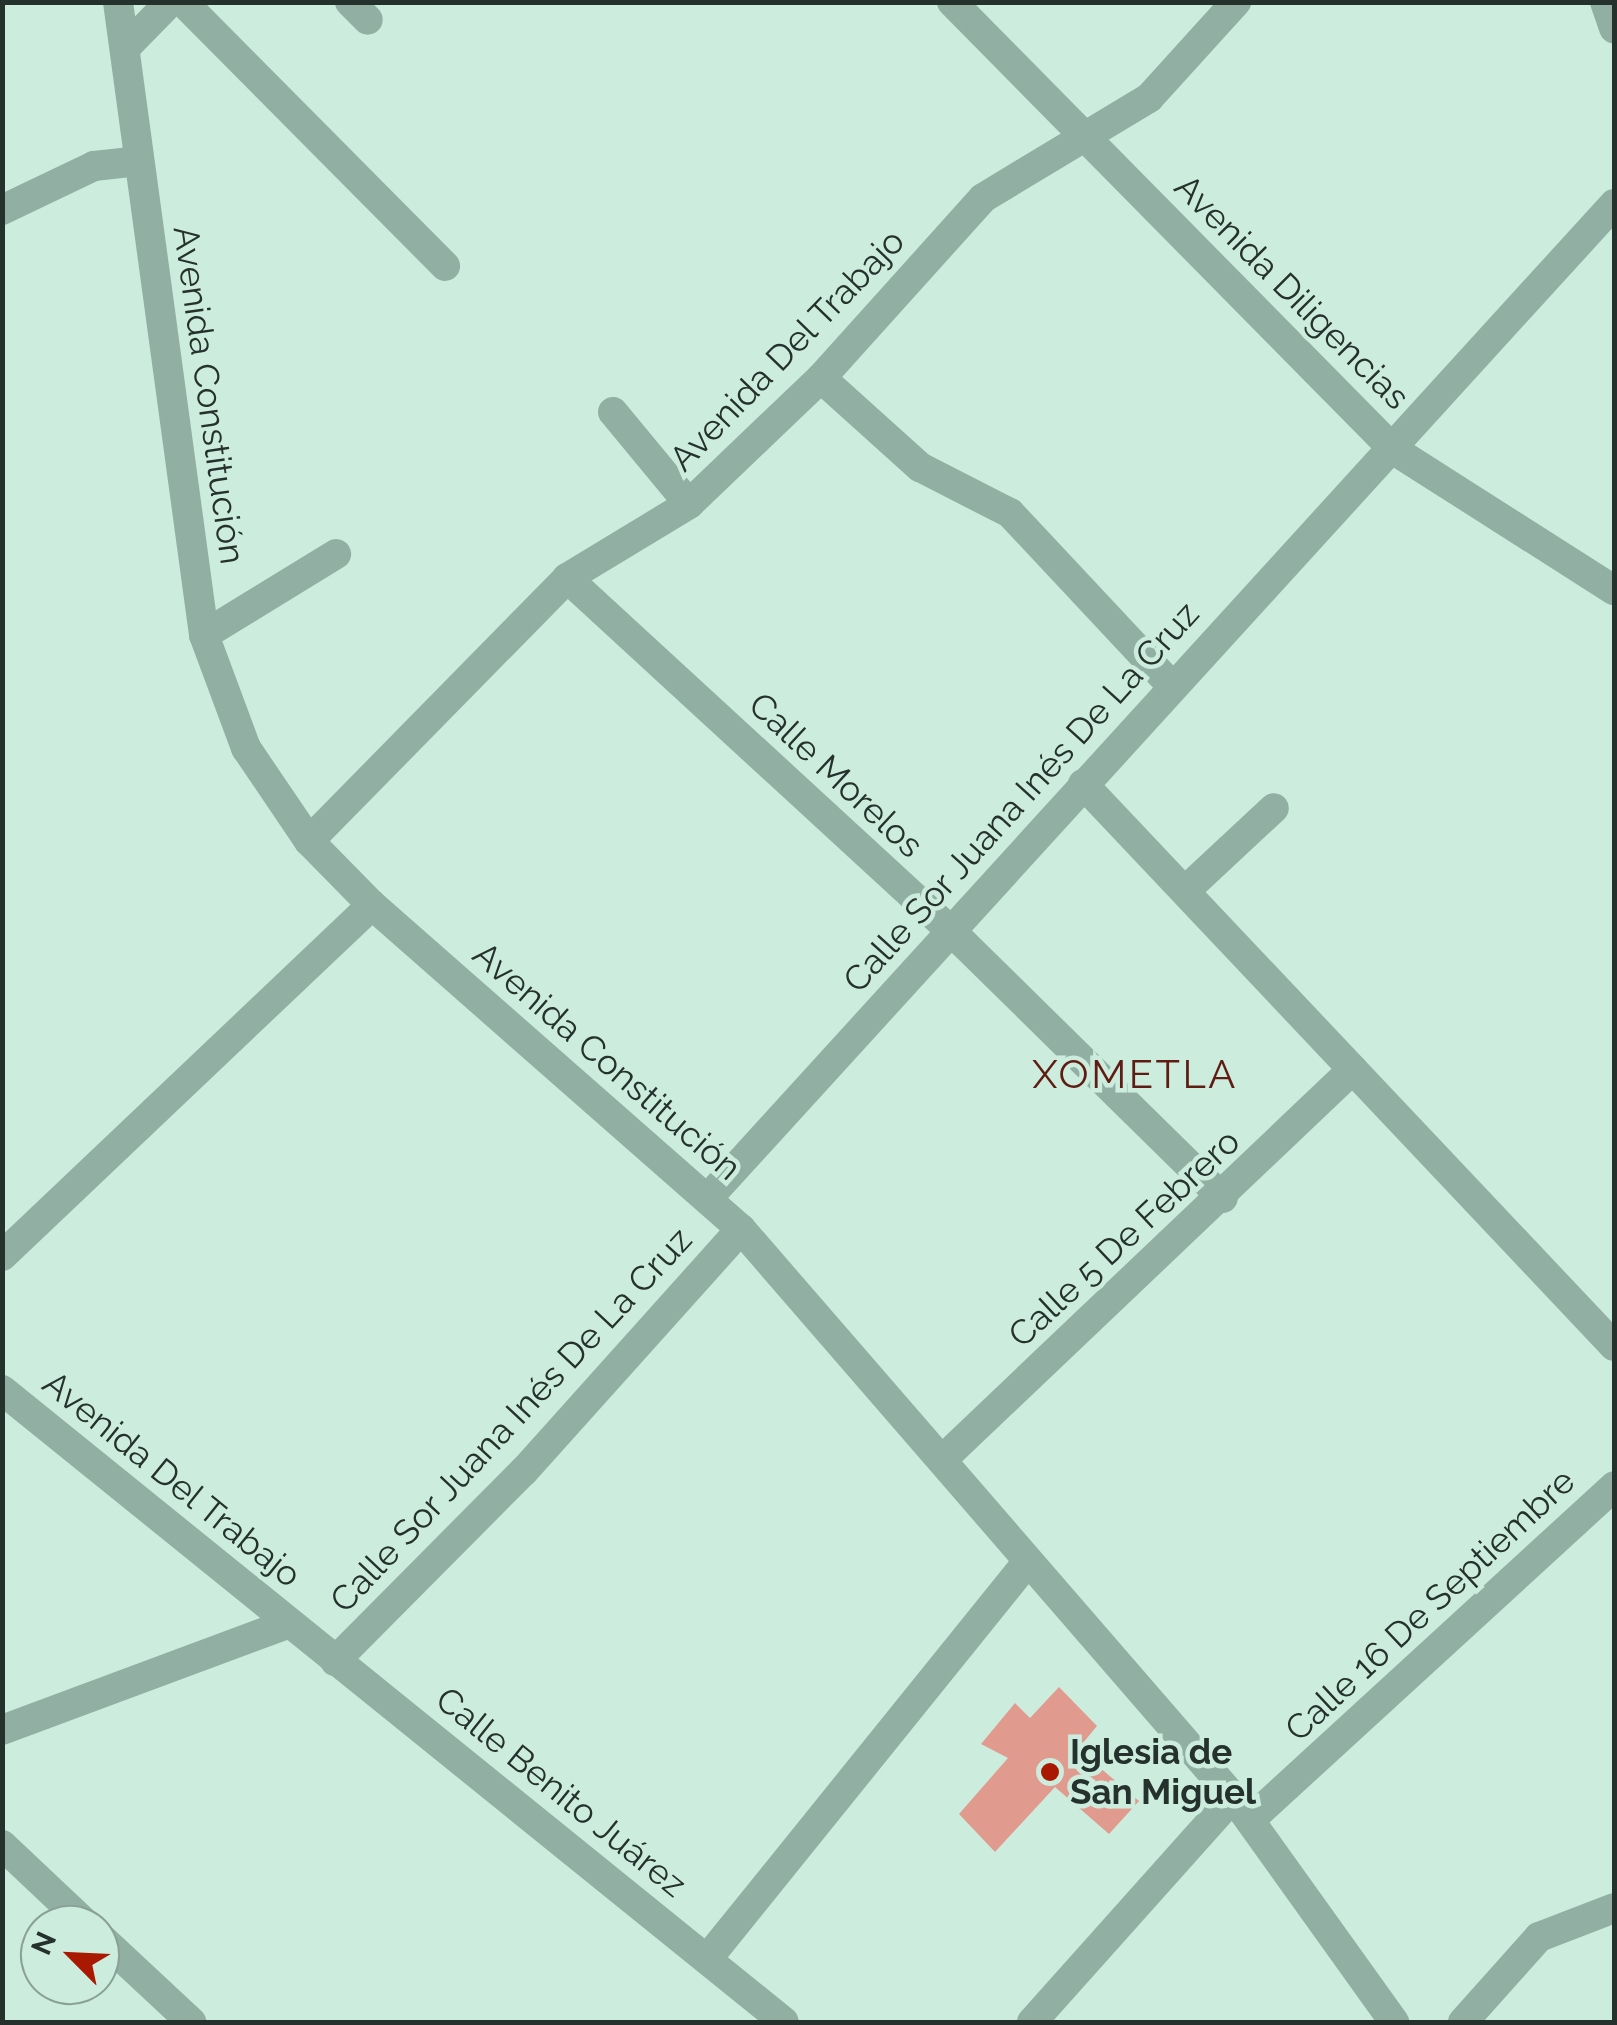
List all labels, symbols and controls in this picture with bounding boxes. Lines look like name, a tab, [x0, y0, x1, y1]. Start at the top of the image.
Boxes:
street label: Avenida Diligencias	[1166, 166, 1418, 418]
street label: Avenida Del Trabajo	[660, 220, 914, 480]
street label: Avenida Constitución	[164, 223, 254, 567]
street label: Calle Sor Juana Inés De La Cruz	[834, 593, 1208, 1001]
street label: Calle Morelos	[740, 684, 932, 866]
street label: Avenida Constitución	[465, 933, 749, 1189]
district label: XOMETLA	[1032, 1050, 1238, 1098]
street label: Calle 5 De Febrero	[1000, 1120, 1248, 1356]
street label: Calle Sor Juana Inés De La Cruz	[321, 1218, 701, 1622]
street label: Avenida Del Trabajo	[34, 1361, 310, 1597]
street label: Calle 16 De Septiembre	[1277, 1460, 1583, 1750]
street label: Calle Benito Juárez	[427, 1678, 695, 1906]
place label: Iglesia de San Miguel	[1070, 1731, 1256, 1813]
marker: Iglesia de San Miguel	[1039, 1761, 1061, 1783]
north arrow	[20, 1905, 120, 2005]
text: N	[25, 1927, 63, 1960]

